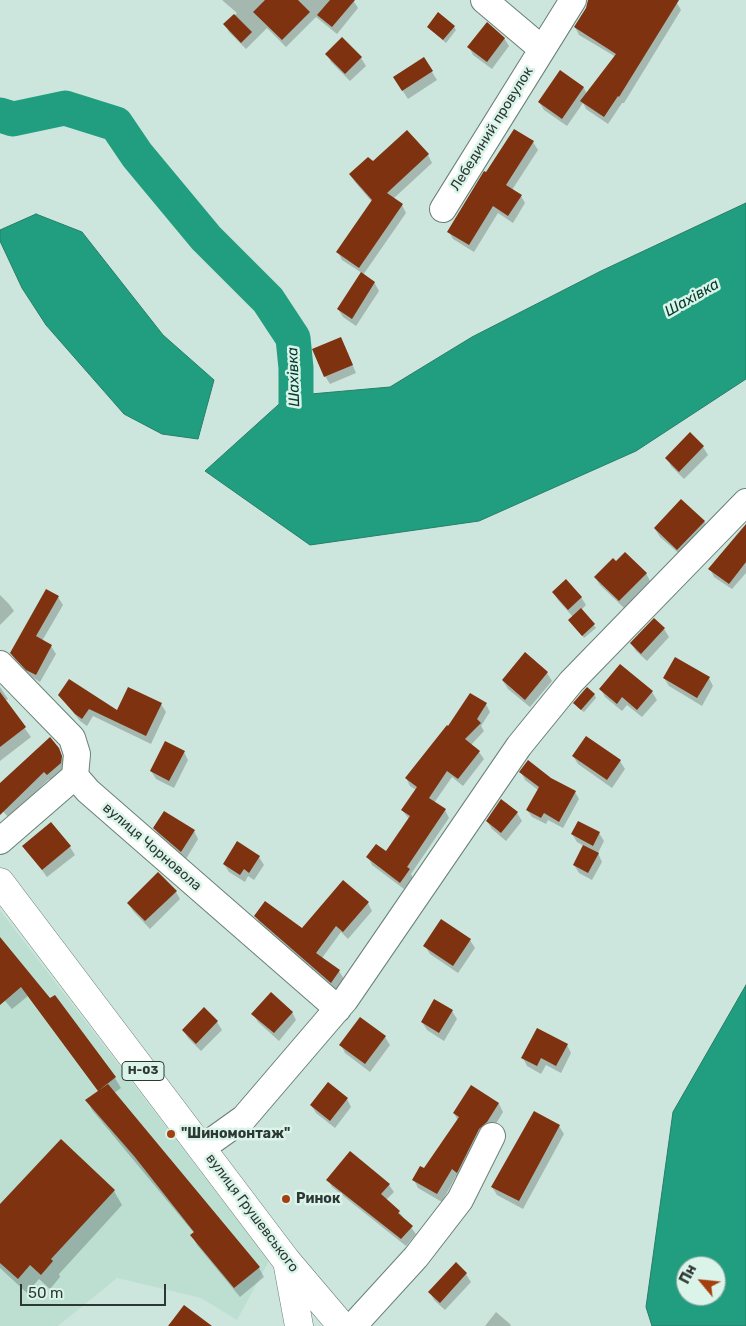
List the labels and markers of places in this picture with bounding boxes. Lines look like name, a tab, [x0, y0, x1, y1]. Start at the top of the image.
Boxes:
place label: "Шиномонтаж"	[181, 1126, 290, 1142]
marker: "Шиномонтаж"	[165, 1128, 177, 1140]
place label: Ринок	[296, 1191, 340, 1207]
marker: Ринок	[280, 1193, 292, 1205]

